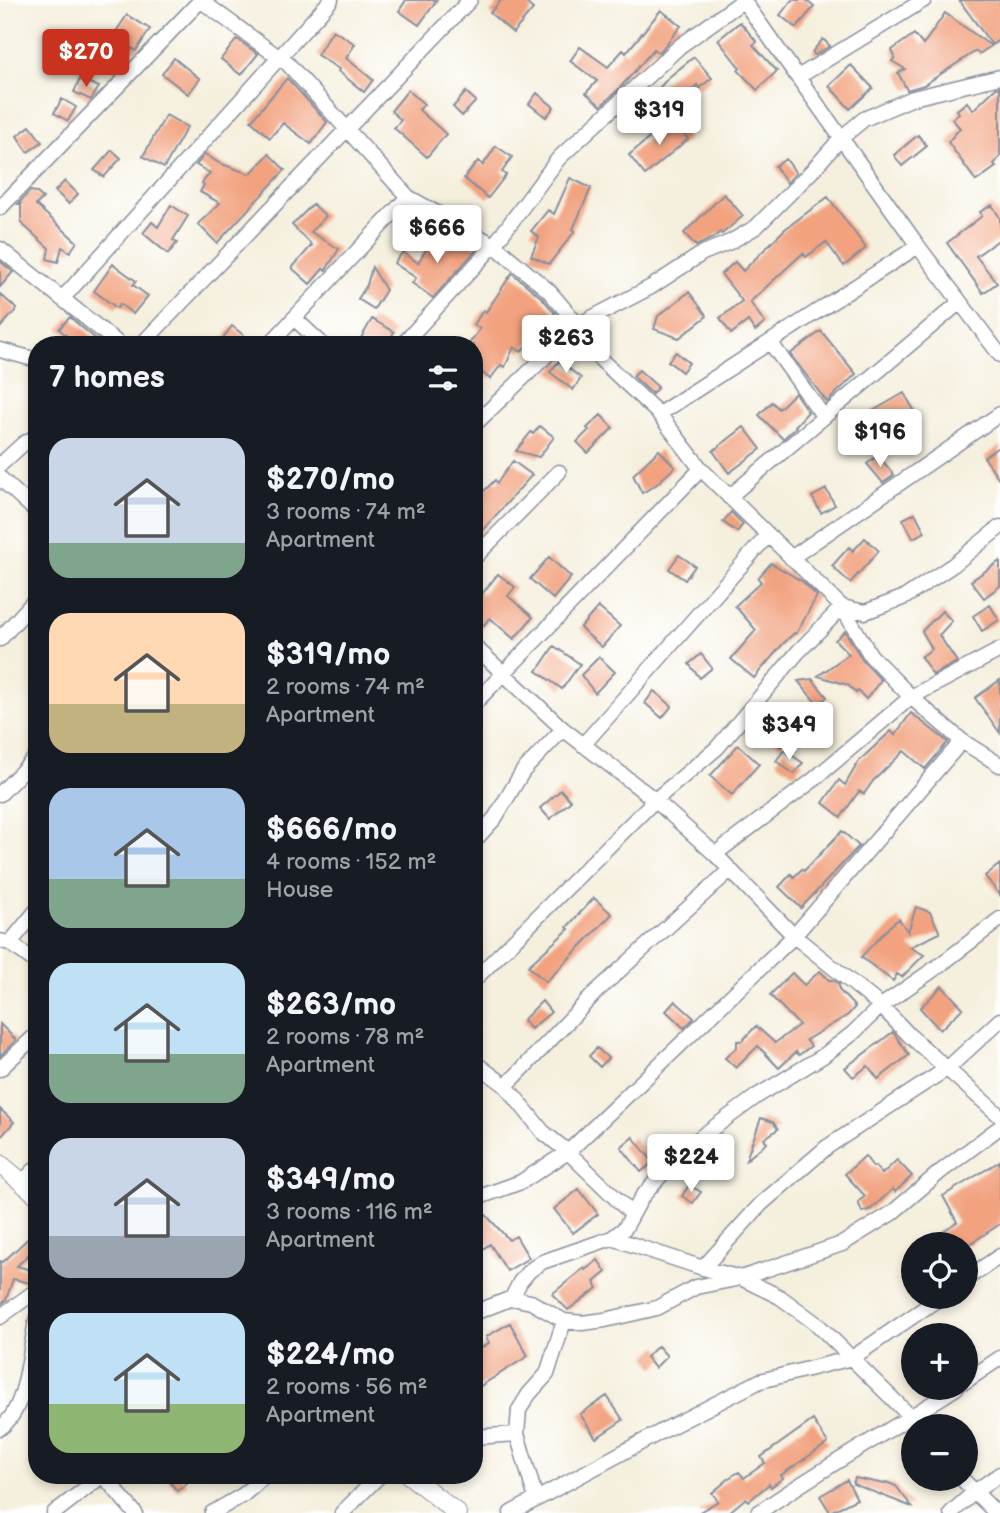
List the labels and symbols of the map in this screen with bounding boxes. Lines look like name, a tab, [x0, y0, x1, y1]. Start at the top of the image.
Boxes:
pin: $270	[45, 29, 127, 89]
pin: $319	[618, 88, 700, 147]
pin: $666	[396, 205, 478, 265]
pin: $263	[525, 316, 607, 375]
pin: $196	[839, 410, 921, 469]
pin: $349	[748, 702, 830, 762]
pin: $224	[650, 1134, 732, 1194]

